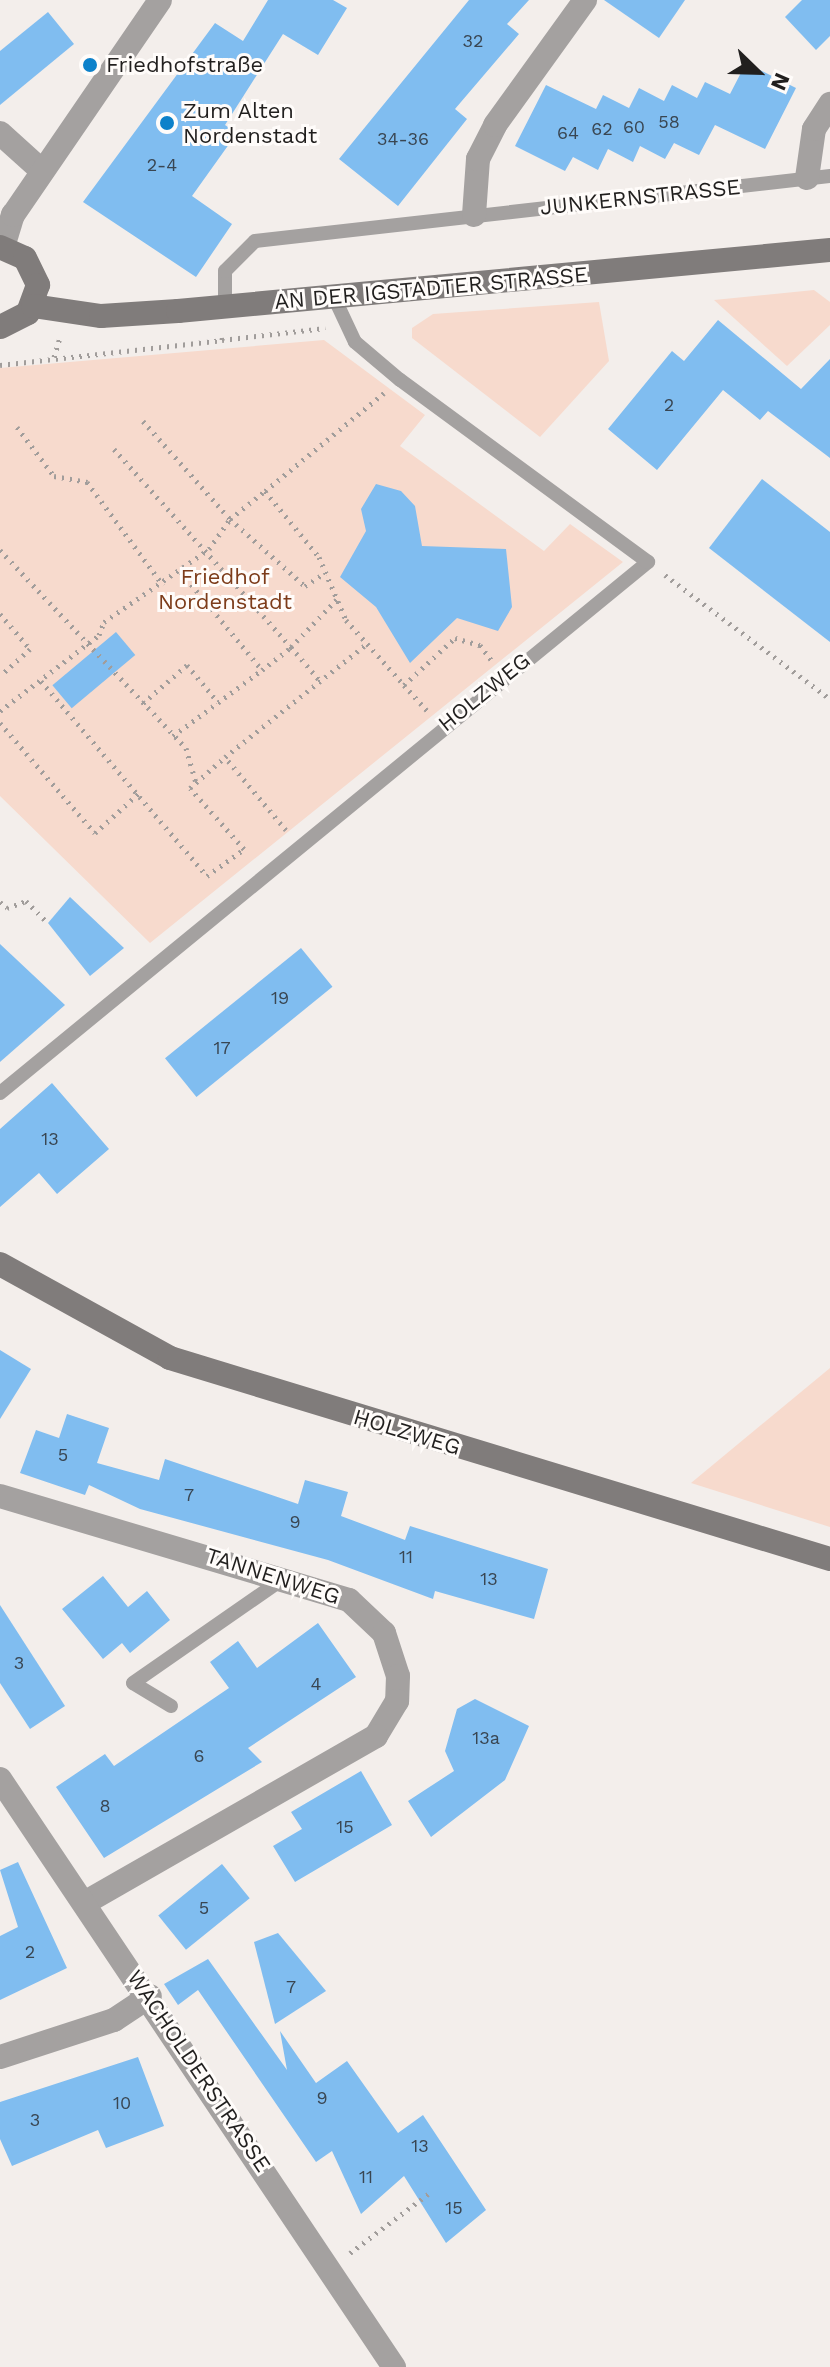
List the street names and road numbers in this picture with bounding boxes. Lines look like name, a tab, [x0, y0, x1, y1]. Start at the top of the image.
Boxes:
street label: JUNKERNSTRASSE	[538, 173, 742, 221]
street label: AN DER IGSTADTER STRASSE	[273, 261, 589, 315]
street label: HOLZWEG	[433, 647, 535, 737]
street label: HOLZWEG	[350, 1403, 464, 1461]
street label: TANNENWEG	[203, 1542, 343, 1610]
street label: WACHOLDERSTRASSE	[122, 1965, 276, 2177]

